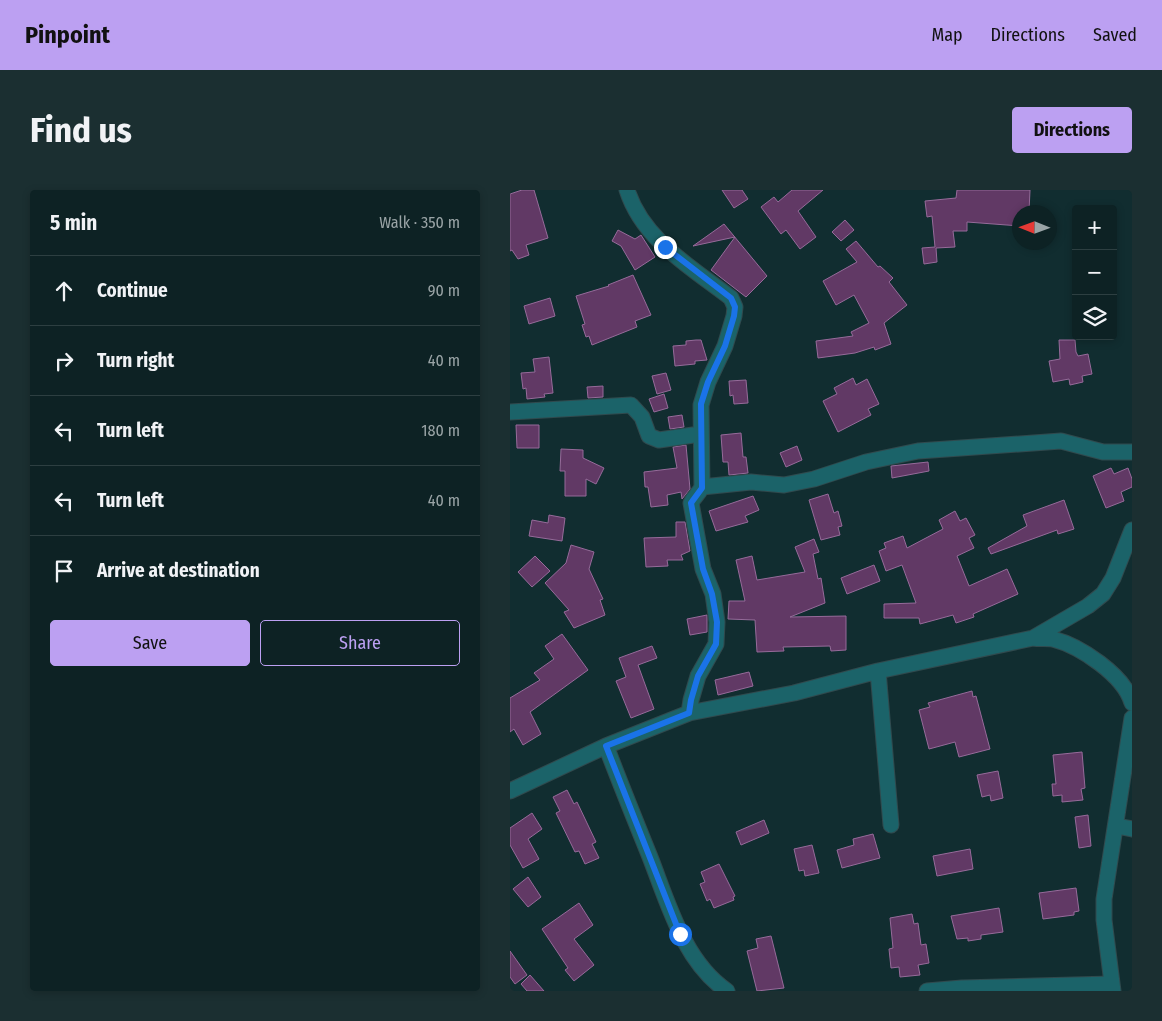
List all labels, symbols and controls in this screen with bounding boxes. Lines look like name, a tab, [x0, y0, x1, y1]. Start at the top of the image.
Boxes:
text: Pinpoint	[25, 21, 110, 49]
text: Map	[931, 24, 963, 46]
text: Directions	[991, 24, 1065, 46]
text: Saved	[1093, 24, 1137, 46]
button: Directions	[1012, 107, 1132, 153]
text: Find us	[30, 109, 132, 151]
north arrow	[1012, 205, 1057, 250]
map controls	[1072, 205, 1117, 340]
button: +	[1072, 205, 1117, 250]
text: 5 min	[50, 210, 97, 236]
text: Walk · 350 m	[379, 213, 460, 232]
route end	[654, 236, 677, 259]
button: −	[1072, 250, 1117, 295]
icon: ahead	[50, 277, 78, 305]
text: Continue	[97, 279, 168, 302]
text: 90 m	[428, 281, 460, 300]
button: layers	[1072, 295, 1117, 340]
icon: right	[50, 347, 78, 375]
text: Turn right	[97, 349, 174, 372]
text: 40 m	[428, 351, 460, 370]
icon: left	[50, 417, 78, 445]
text: Turn left	[97, 419, 164, 442]
text: 180 m	[421, 421, 460, 440]
icon: left	[50, 487, 78, 515]
text: Turn left	[97, 489, 164, 512]
text: 40 m	[428, 491, 460, 510]
icon: arrive	[50, 557, 78, 585]
text: Arrive at destination	[97, 559, 260, 582]
button: Save	[50, 620, 250, 666]
button: Share	[260, 620, 460, 666]
route start	[669, 923, 692, 946]

